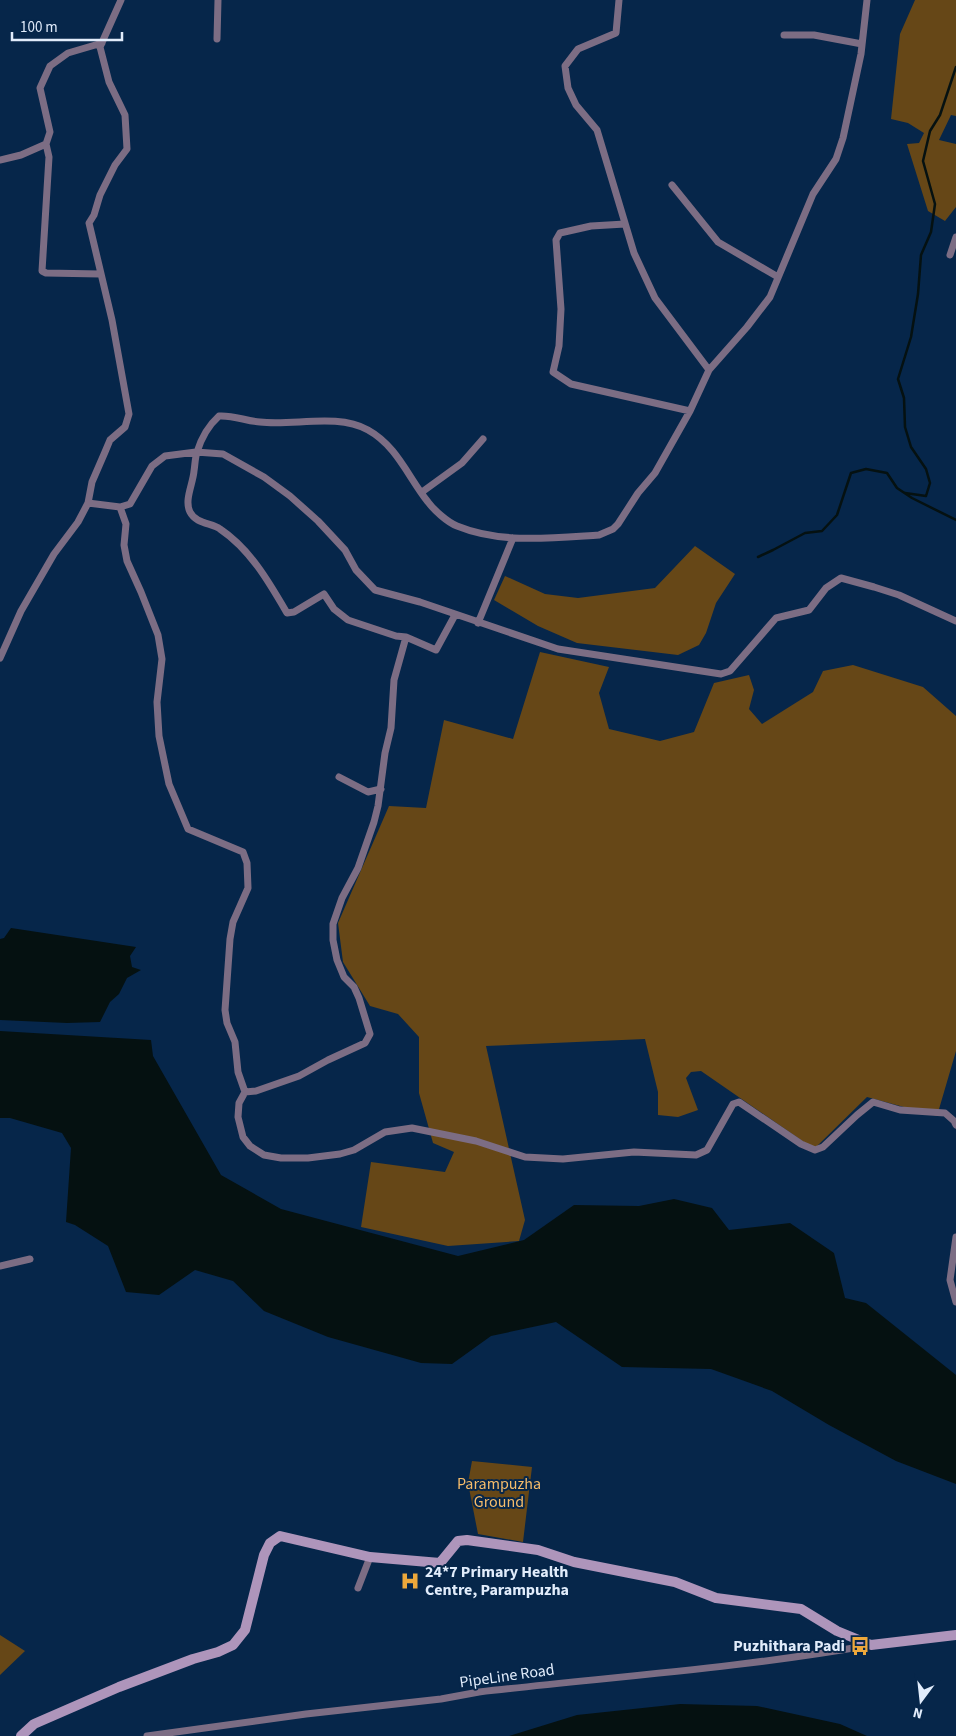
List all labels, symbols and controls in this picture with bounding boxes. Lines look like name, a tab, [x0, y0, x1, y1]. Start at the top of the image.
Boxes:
scale bar	[12, 10, 122, 42]
text: 100 m	[20, 17, 58, 38]
park label: Parampuzha Ground	[457, 1473, 541, 1513]
place label: 24*7 Primary Health Centre, Parampuzha	[425, 1561, 569, 1601]
hospital icon: 24*7 Primary Health Centre, Parampuzha	[399, 1570, 421, 1592]
place label: Puzhithara Padi	[733, 1635, 845, 1657]
bus stop icon: Puzhithara Padi	[849, 1635, 871, 1657]
street label: PipeLine Road	[458, 1658, 556, 1694]
north arrow	[896, 1676, 946, 1726]
text: N	[911, 1702, 925, 1723]

